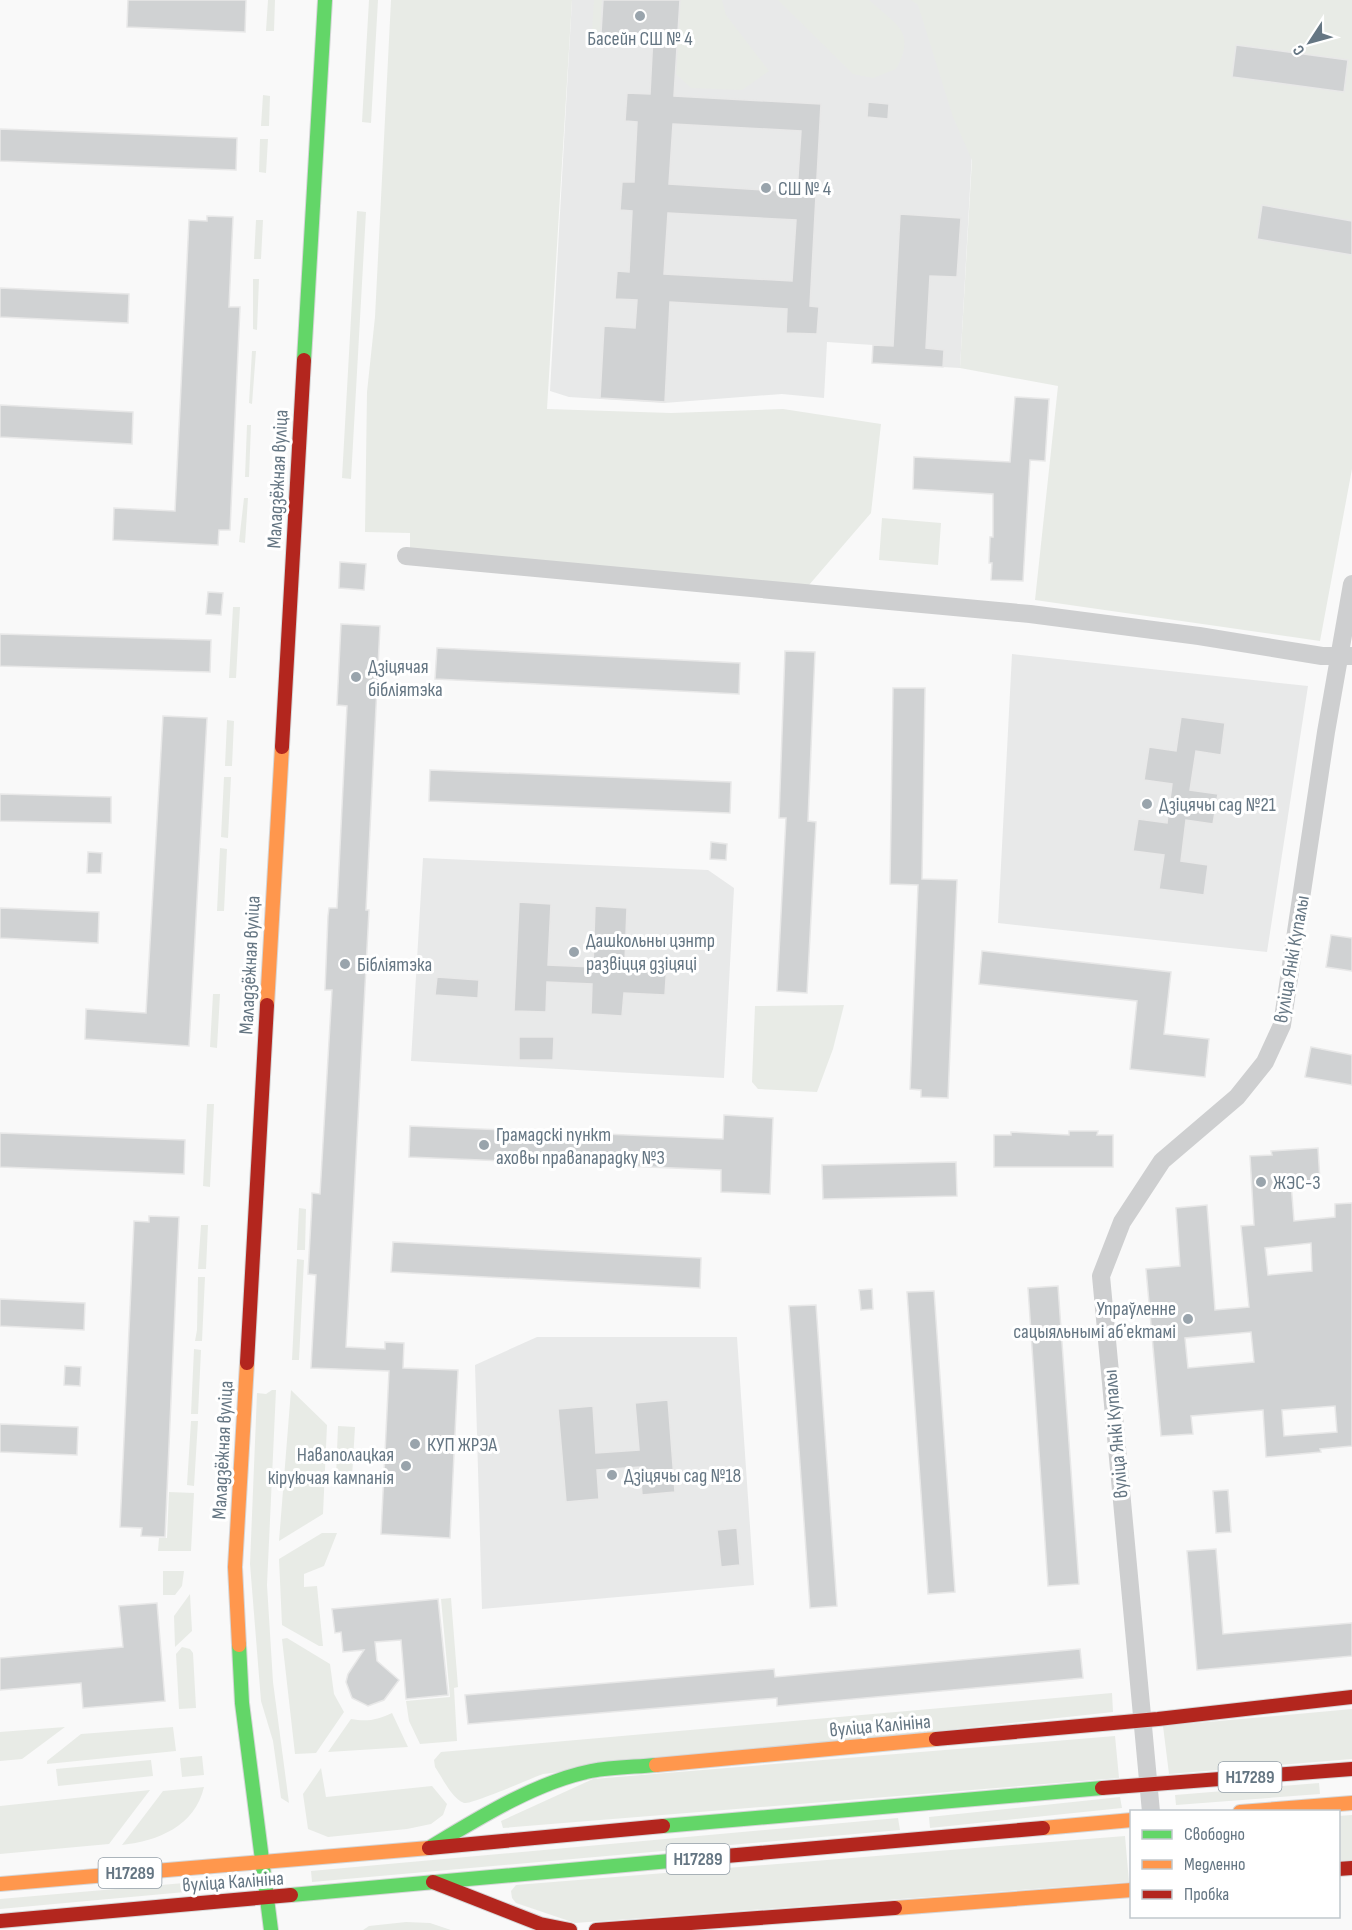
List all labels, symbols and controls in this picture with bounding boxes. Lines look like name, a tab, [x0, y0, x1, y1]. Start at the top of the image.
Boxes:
marker: Басейн СШ № 4	[633, 9, 647, 23]
north arrow	[1280, 12, 1340, 72]
place label: Басейн СШ № 4	[587, 27, 693, 51]
text: С	[1289, 41, 1309, 59]
place label: СШ № 4	[778, 177, 831, 201]
marker: СШ № 4	[759, 181, 773, 195]
street label: Маладзёжная вуліца	[262, 409, 294, 549]
place label: Дзіцячая бібліятэка	[368, 655, 443, 702]
marker: Дзіцячая бібліятэка	[349, 670, 363, 684]
place label: Дзіцячы сад №21	[1159, 793, 1276, 817]
marker: Дзіцячы сад №21	[1140, 797, 1154, 811]
street label: вуліца Янкі Купалы	[1269, 894, 1315, 1025]
street label: Маладзёжная вуліца	[234, 895, 266, 1035]
place label: Дашкольны цэнтр развіцця дзіцяці	[586, 929, 715, 976]
marker: Дашкольны цэнтр развіцця дзіцяці	[567, 945, 581, 959]
place label: Бібліятэка	[357, 953, 432, 977]
marker: Бібліятэка	[338, 957, 352, 971]
place label: Грамадскі пункт аховы правапарадку №3	[496, 1123, 665, 1170]
marker: Грамадскі пункт аховы правапарадку №3	[477, 1138, 491, 1152]
place label: ЖЭС-3	[1273, 1171, 1321, 1195]
marker: ЖЭС-3	[1254, 1175, 1268, 1189]
place label: Упраўленне сацыяльнымі абʼектамі	[1013, 1297, 1176, 1344]
marker: Упраўленне сацыяльнымі абʼектамі	[1181, 1312, 1195, 1326]
street label: вуліца Янкі Купалы	[1098, 1369, 1134, 1499]
street label: Маладзёжная вуліца	[207, 1380, 239, 1520]
place label: КУП ЖРЭА	[427, 1433, 497, 1457]
marker: КУП ЖРЭА	[408, 1437, 422, 1451]
place label: Наваполацкая кіруючая кампанія	[268, 1443, 394, 1490]
marker: Наваполацкая кіруючая кампанія	[399, 1459, 413, 1473]
place label: Дзіцячы сад №18	[624, 1464, 741, 1488]
marker: Дзіцячы сад №18	[605, 1468, 619, 1482]
street label: вуліца Калініна	[828, 1710, 932, 1742]
road number: Н17289	[1218, 1762, 1282, 1792]
legend	[1130, 1810, 1340, 1918]
text: Свободно	[1184, 1824, 1245, 1845]
road number: Н17289	[666, 1844, 730, 1874]
text: Медленно	[1184, 1854, 1246, 1875]
road number: Н17289	[98, 1858, 162, 1888]
street label: вуліца Калініна	[182, 1866, 285, 1898]
text: Пробка	[1184, 1884, 1229, 1905]

